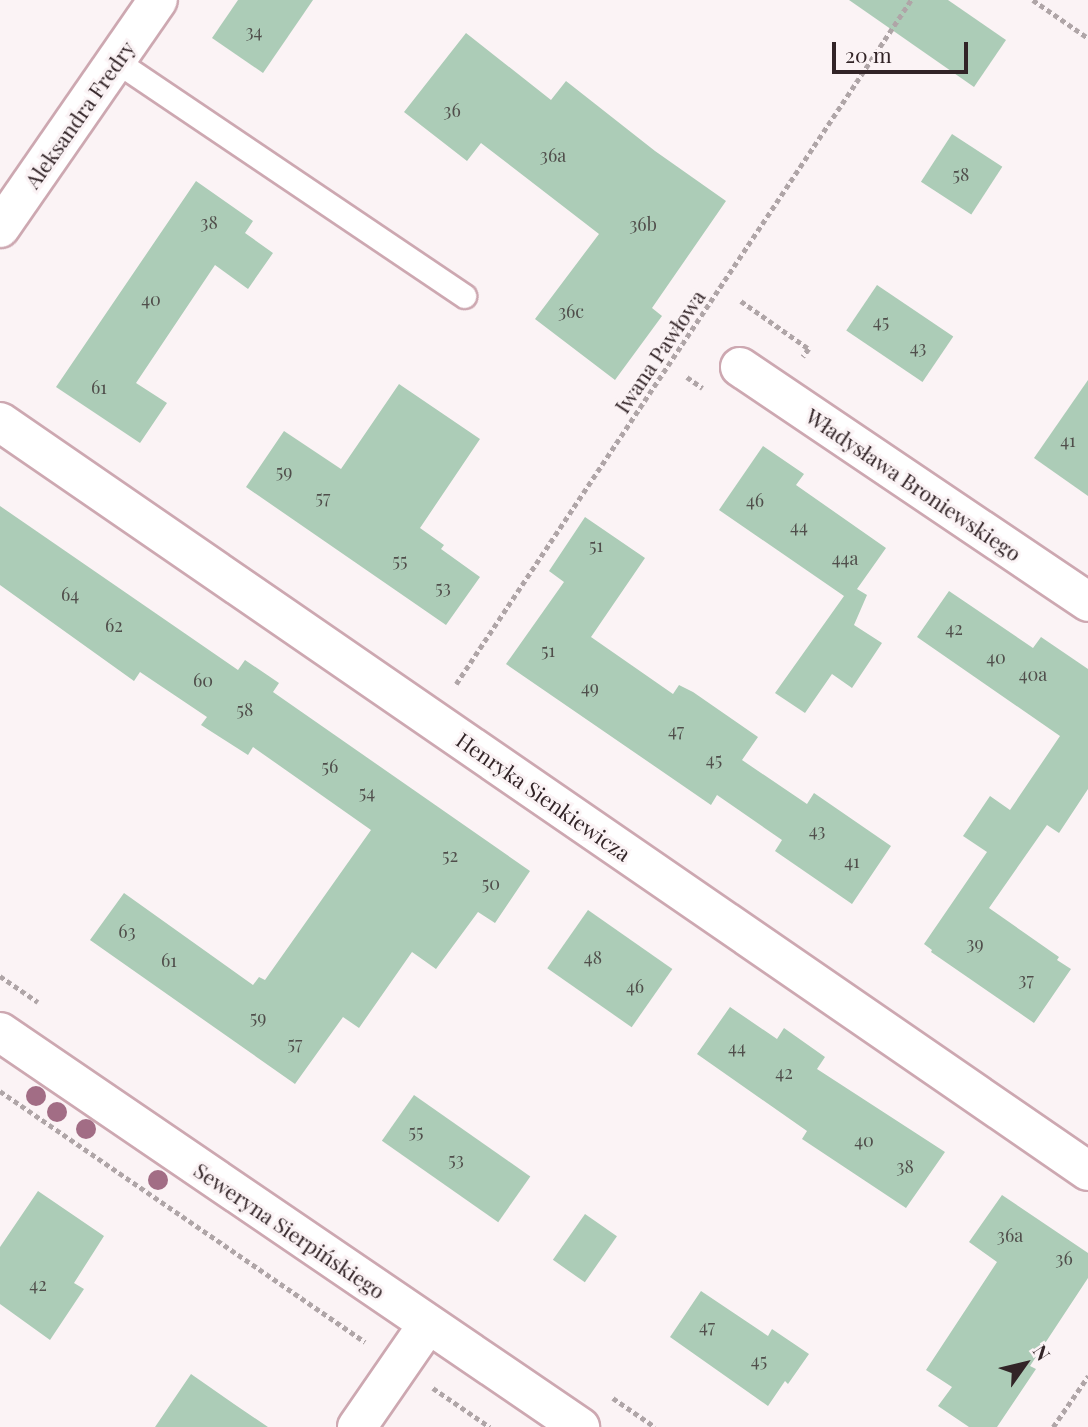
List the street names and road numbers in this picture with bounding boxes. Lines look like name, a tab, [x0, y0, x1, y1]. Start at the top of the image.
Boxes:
street label: Aleksandra Fredry	[19, 35, 139, 193]
street label: Iwana Pawłowa	[608, 285, 710, 417]
street label: Władysława Broniewskiego	[802, 402, 1026, 566]
street label: Henryka Sienkiewicza	[452, 726, 636, 866]
street label: Seweryna Sierpińskiego	[190, 1157, 390, 1303]

